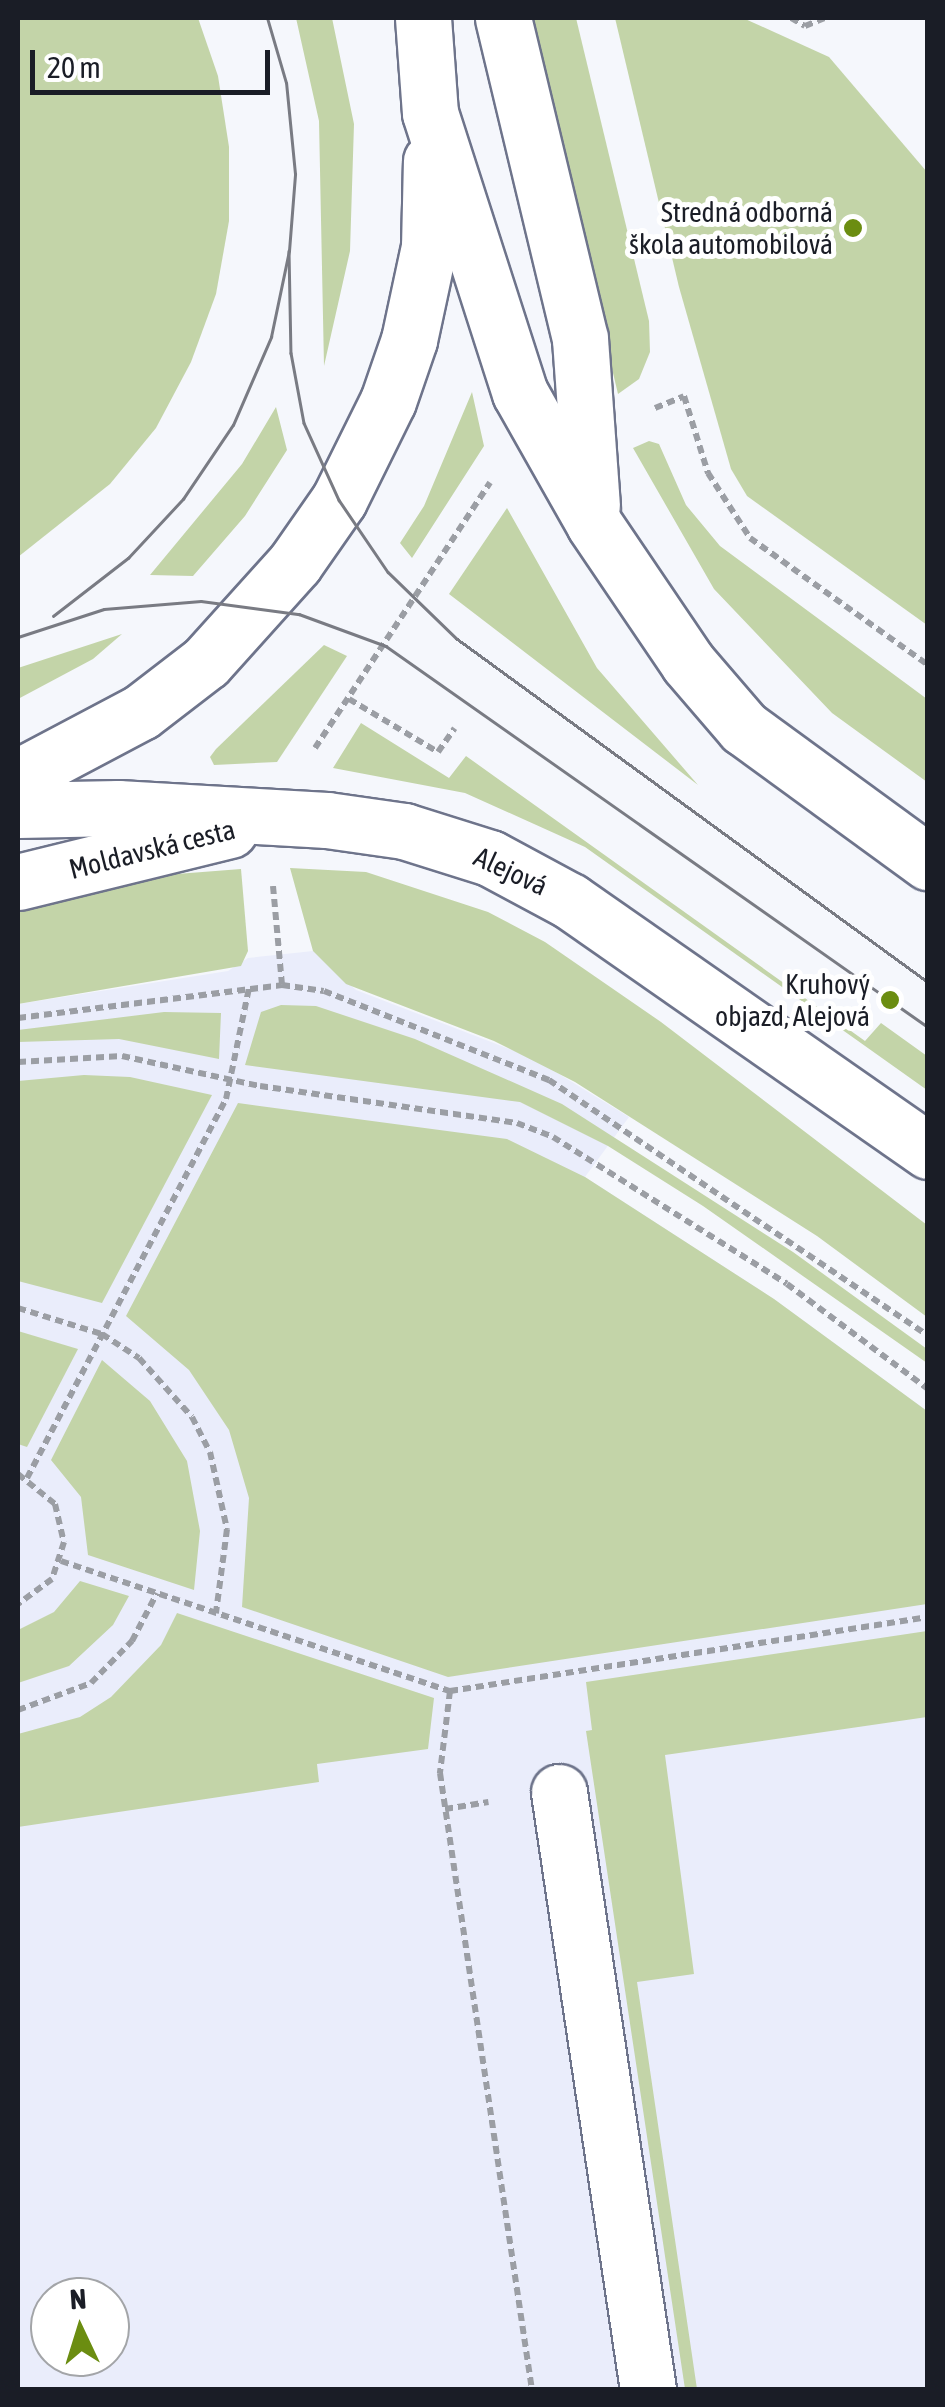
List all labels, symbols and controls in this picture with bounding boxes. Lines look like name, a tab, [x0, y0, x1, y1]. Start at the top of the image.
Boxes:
scale bar	[35, 30, 275, 92]
text: 20 m	[47, 50, 101, 84]
place label: Stredná odborná škola automobilová	[629, 195, 833, 261]
marker: Stredná odborná škola automobilová	[842, 217, 864, 239]
street label: Moldavská cesta	[65, 812, 239, 886]
street label: Alejová	[469, 839, 553, 903]
place label: Kruhový objazd, Alejová	[715, 967, 870, 1033]
marker: Kruhový objazd, Alejová	[879, 989, 901, 1011]
north arrow	[30, 2277, 130, 2377]
text: N	[69, 2283, 87, 2316]

